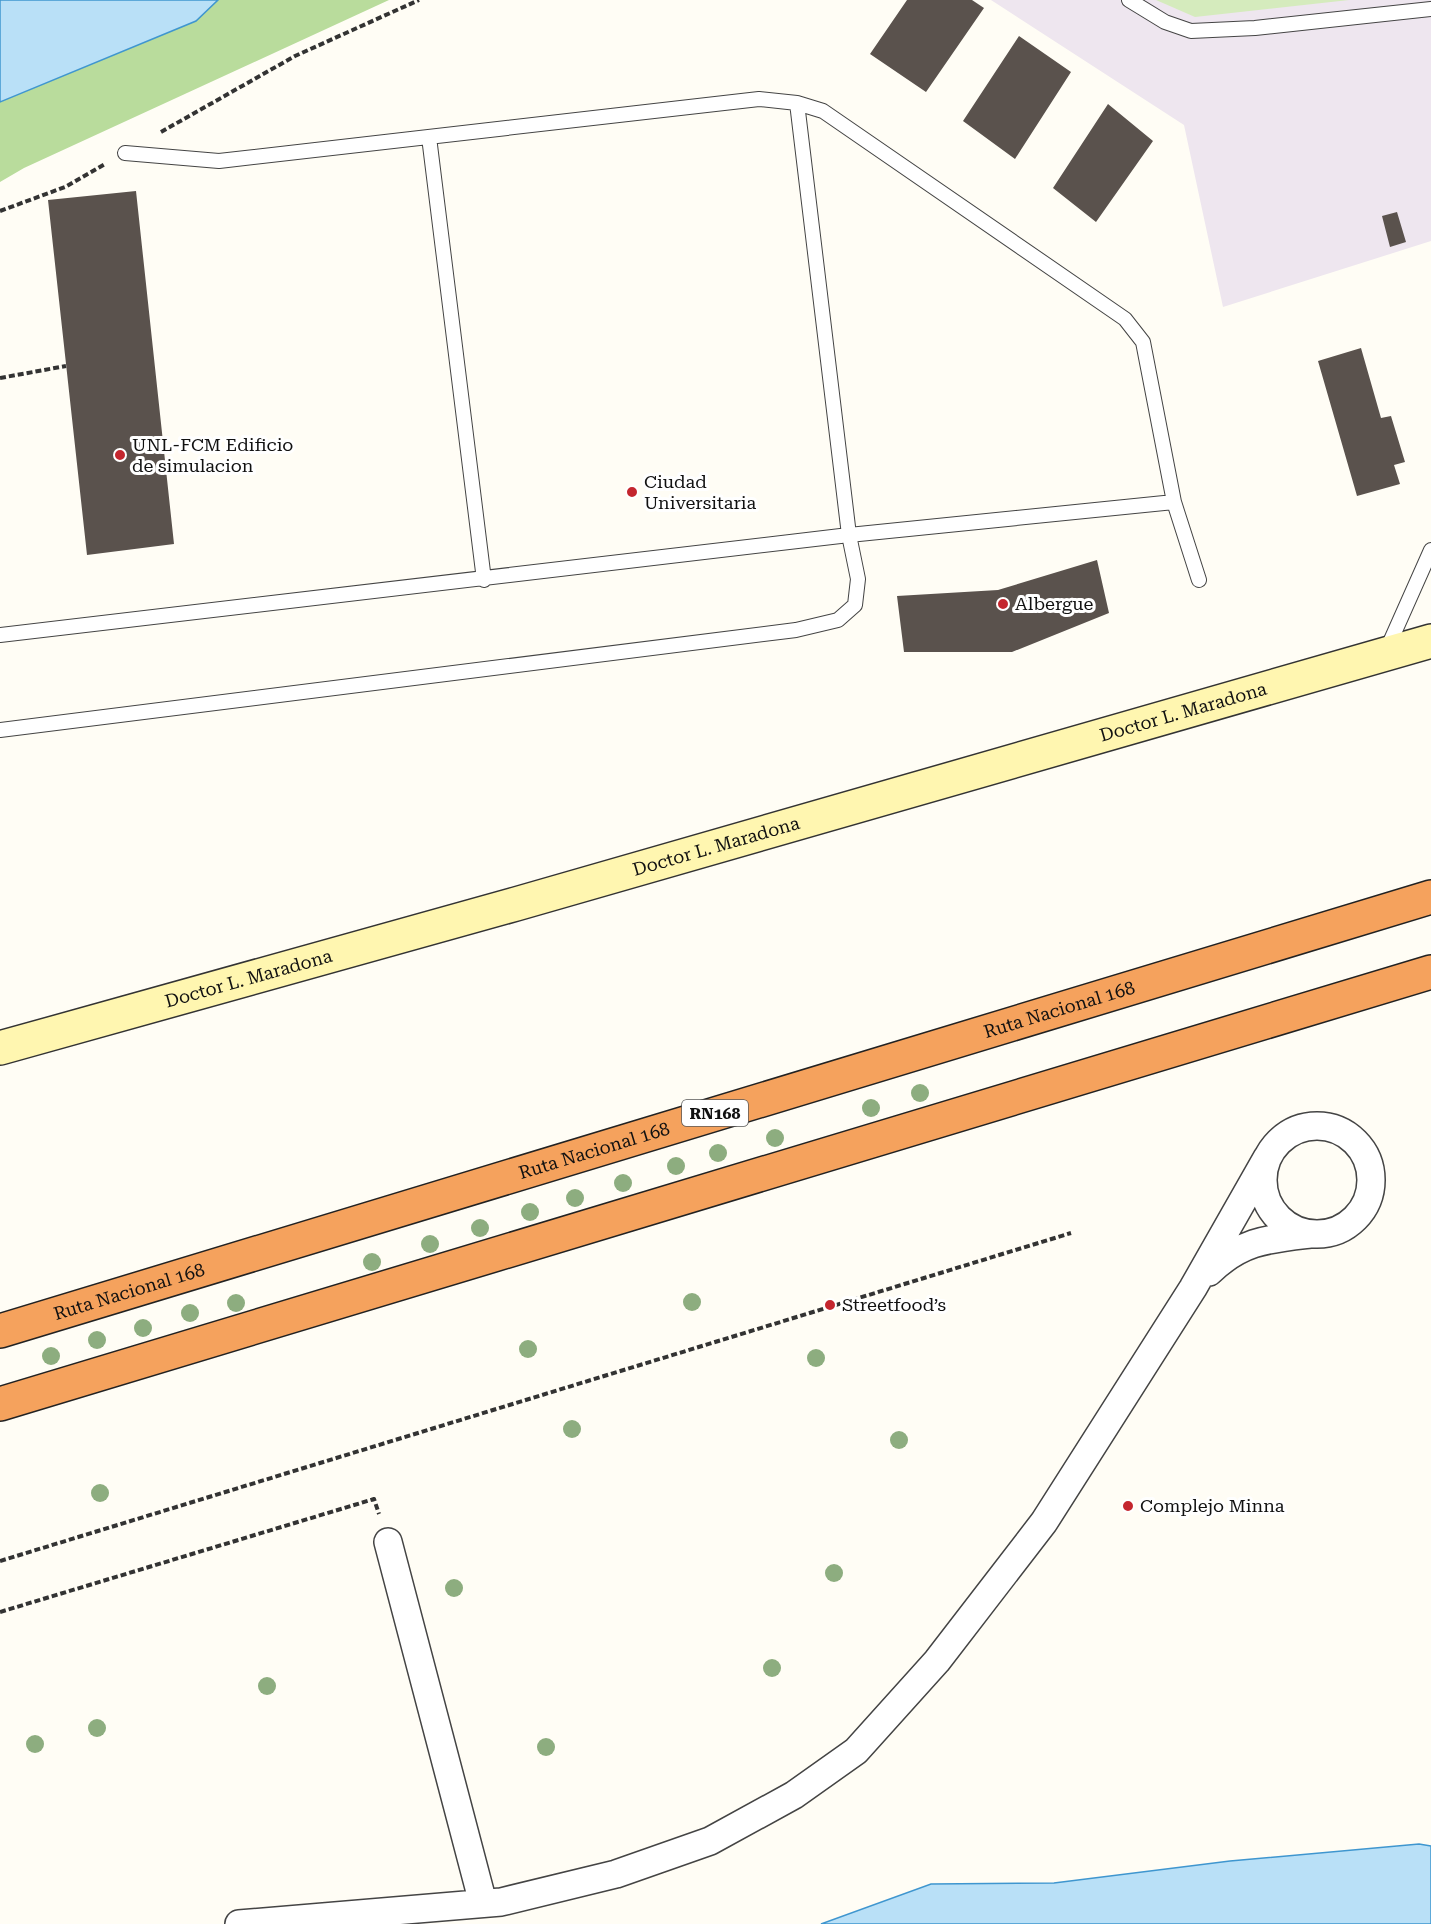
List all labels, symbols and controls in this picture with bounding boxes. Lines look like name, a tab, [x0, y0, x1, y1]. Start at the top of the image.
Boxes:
place label: UNL-FCM Edificio de simulacion	[132, 434, 293, 476]
marker: UNL-FCM Edificio de simulacion	[113, 448, 127, 462]
place label: Ciudad Universitaria	[644, 471, 757, 513]
marker: Ciudad Universitaria	[625, 485, 639, 499]
place label: Albergue	[1015, 593, 1093, 614]
marker: Albergue	[996, 597, 1010, 611]
street label: Doctor L. Maradona	[1097, 678, 1269, 746]
street label: Doctor L. Maradona	[630, 812, 802, 880]
street label: Doctor L. Maradona	[162, 945, 335, 1012]
street label: Ruta Nacional 168	[981, 976, 1137, 1042]
road number: RN168	[682, 1100, 748, 1126]
street label: Ruta Nacional 168	[516, 1117, 672, 1183]
street label: Ruta Nacional 168	[51, 1259, 207, 1324]
place label: Streetfood’s	[842, 1294, 946, 1315]
marker: Streetfood’s	[823, 1298, 837, 1312]
place label: Complejo Minna	[1140, 1495, 1285, 1516]
marker: Complejo Minna	[1121, 1499, 1135, 1513]

